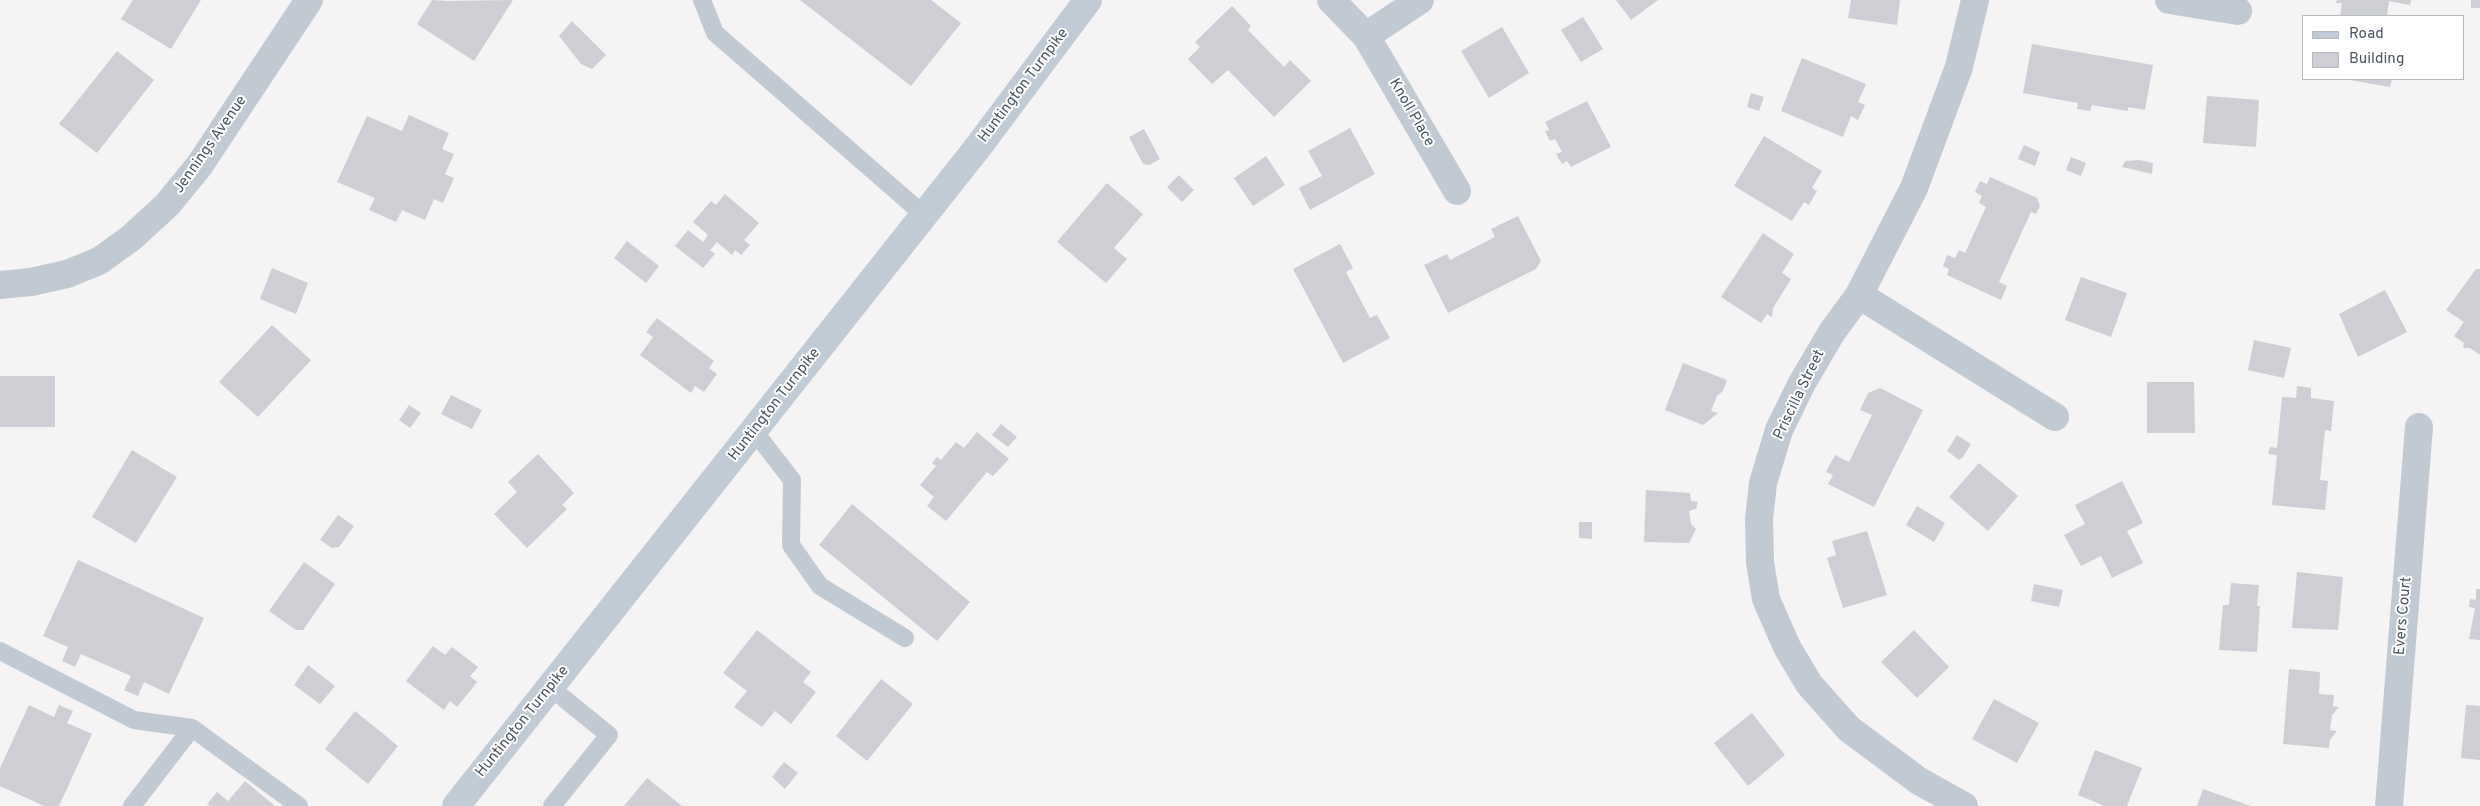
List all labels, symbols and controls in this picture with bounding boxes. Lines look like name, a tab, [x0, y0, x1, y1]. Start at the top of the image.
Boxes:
legend	[2302, 15, 2465, 80]
street label: Huntington Turnpike	[975, 25, 1073, 147]
text: Road	[2349, 25, 2384, 44]
text: Building	[2349, 50, 2404, 69]
street label: Knoll Place	[1384, 76, 1438, 150]
street label: Jennings Avenue	[171, 93, 251, 197]
street label: Huntington Turnpike	[725, 345, 825, 465]
street label: Priscilla Street	[1770, 347, 1830, 443]
street label: Evers Court	[2392, 576, 2416, 656]
street label: Huntington Turnpike	[472, 663, 574, 781]

